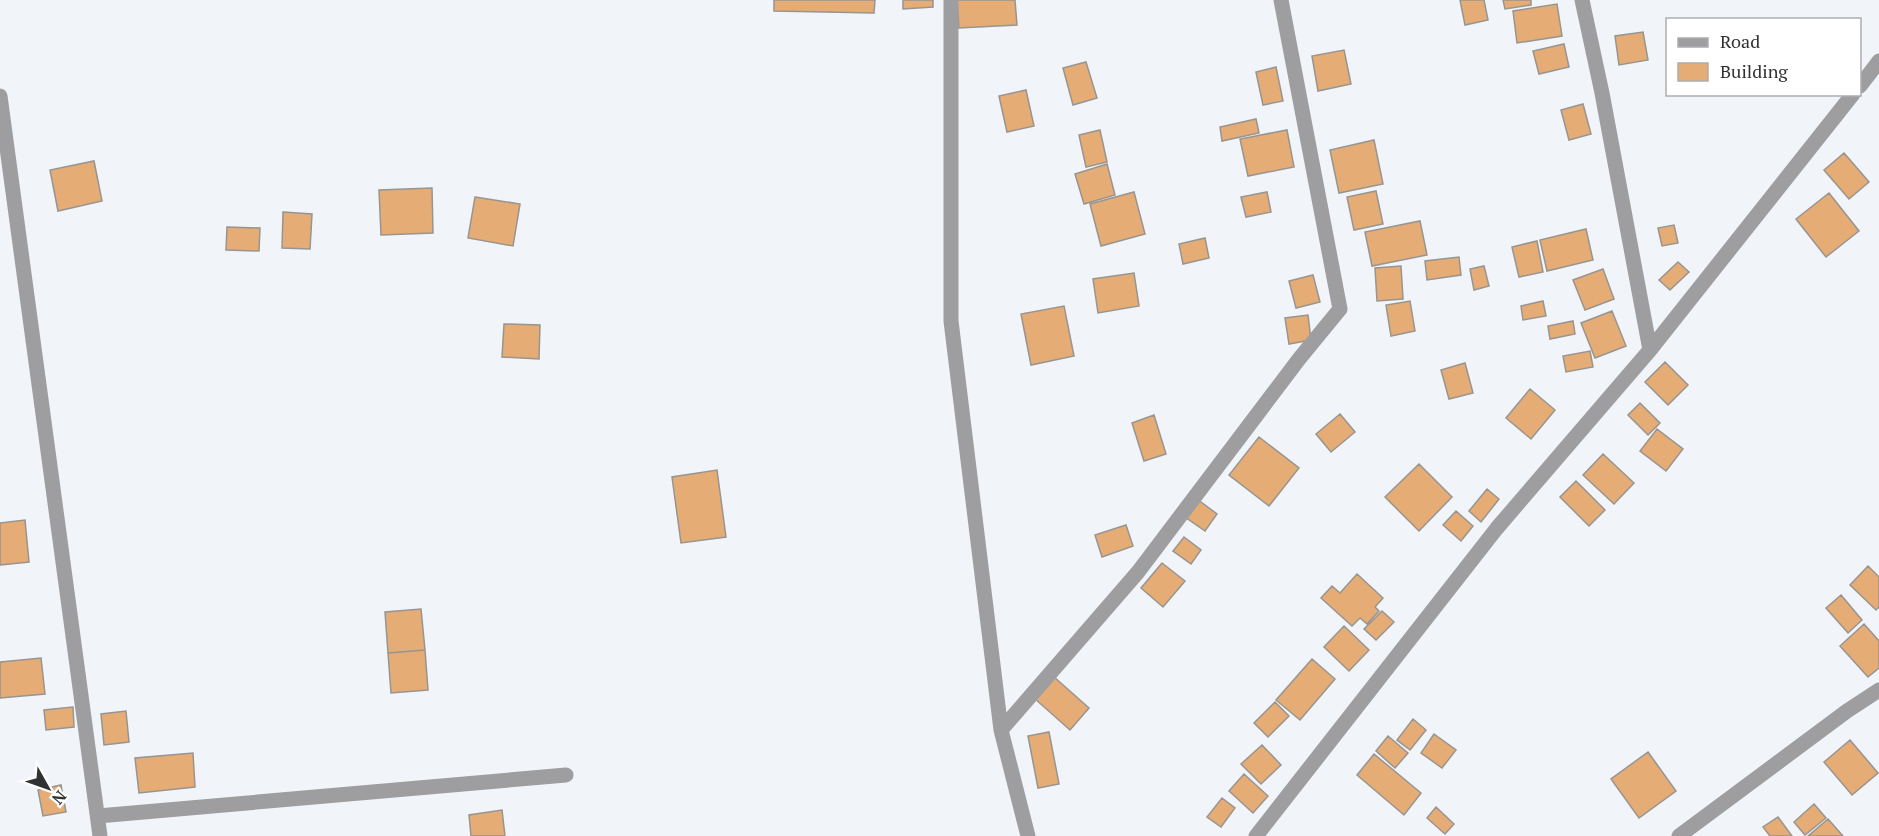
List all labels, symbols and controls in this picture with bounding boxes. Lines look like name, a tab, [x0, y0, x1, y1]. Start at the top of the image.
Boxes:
legend	[1666, 18, 1861, 96]
text: Road	[1720, 29, 1760, 53]
text: Building	[1720, 59, 1788, 83]
north arrow	[18, 758, 78, 818]
text: N	[47, 786, 72, 809]

